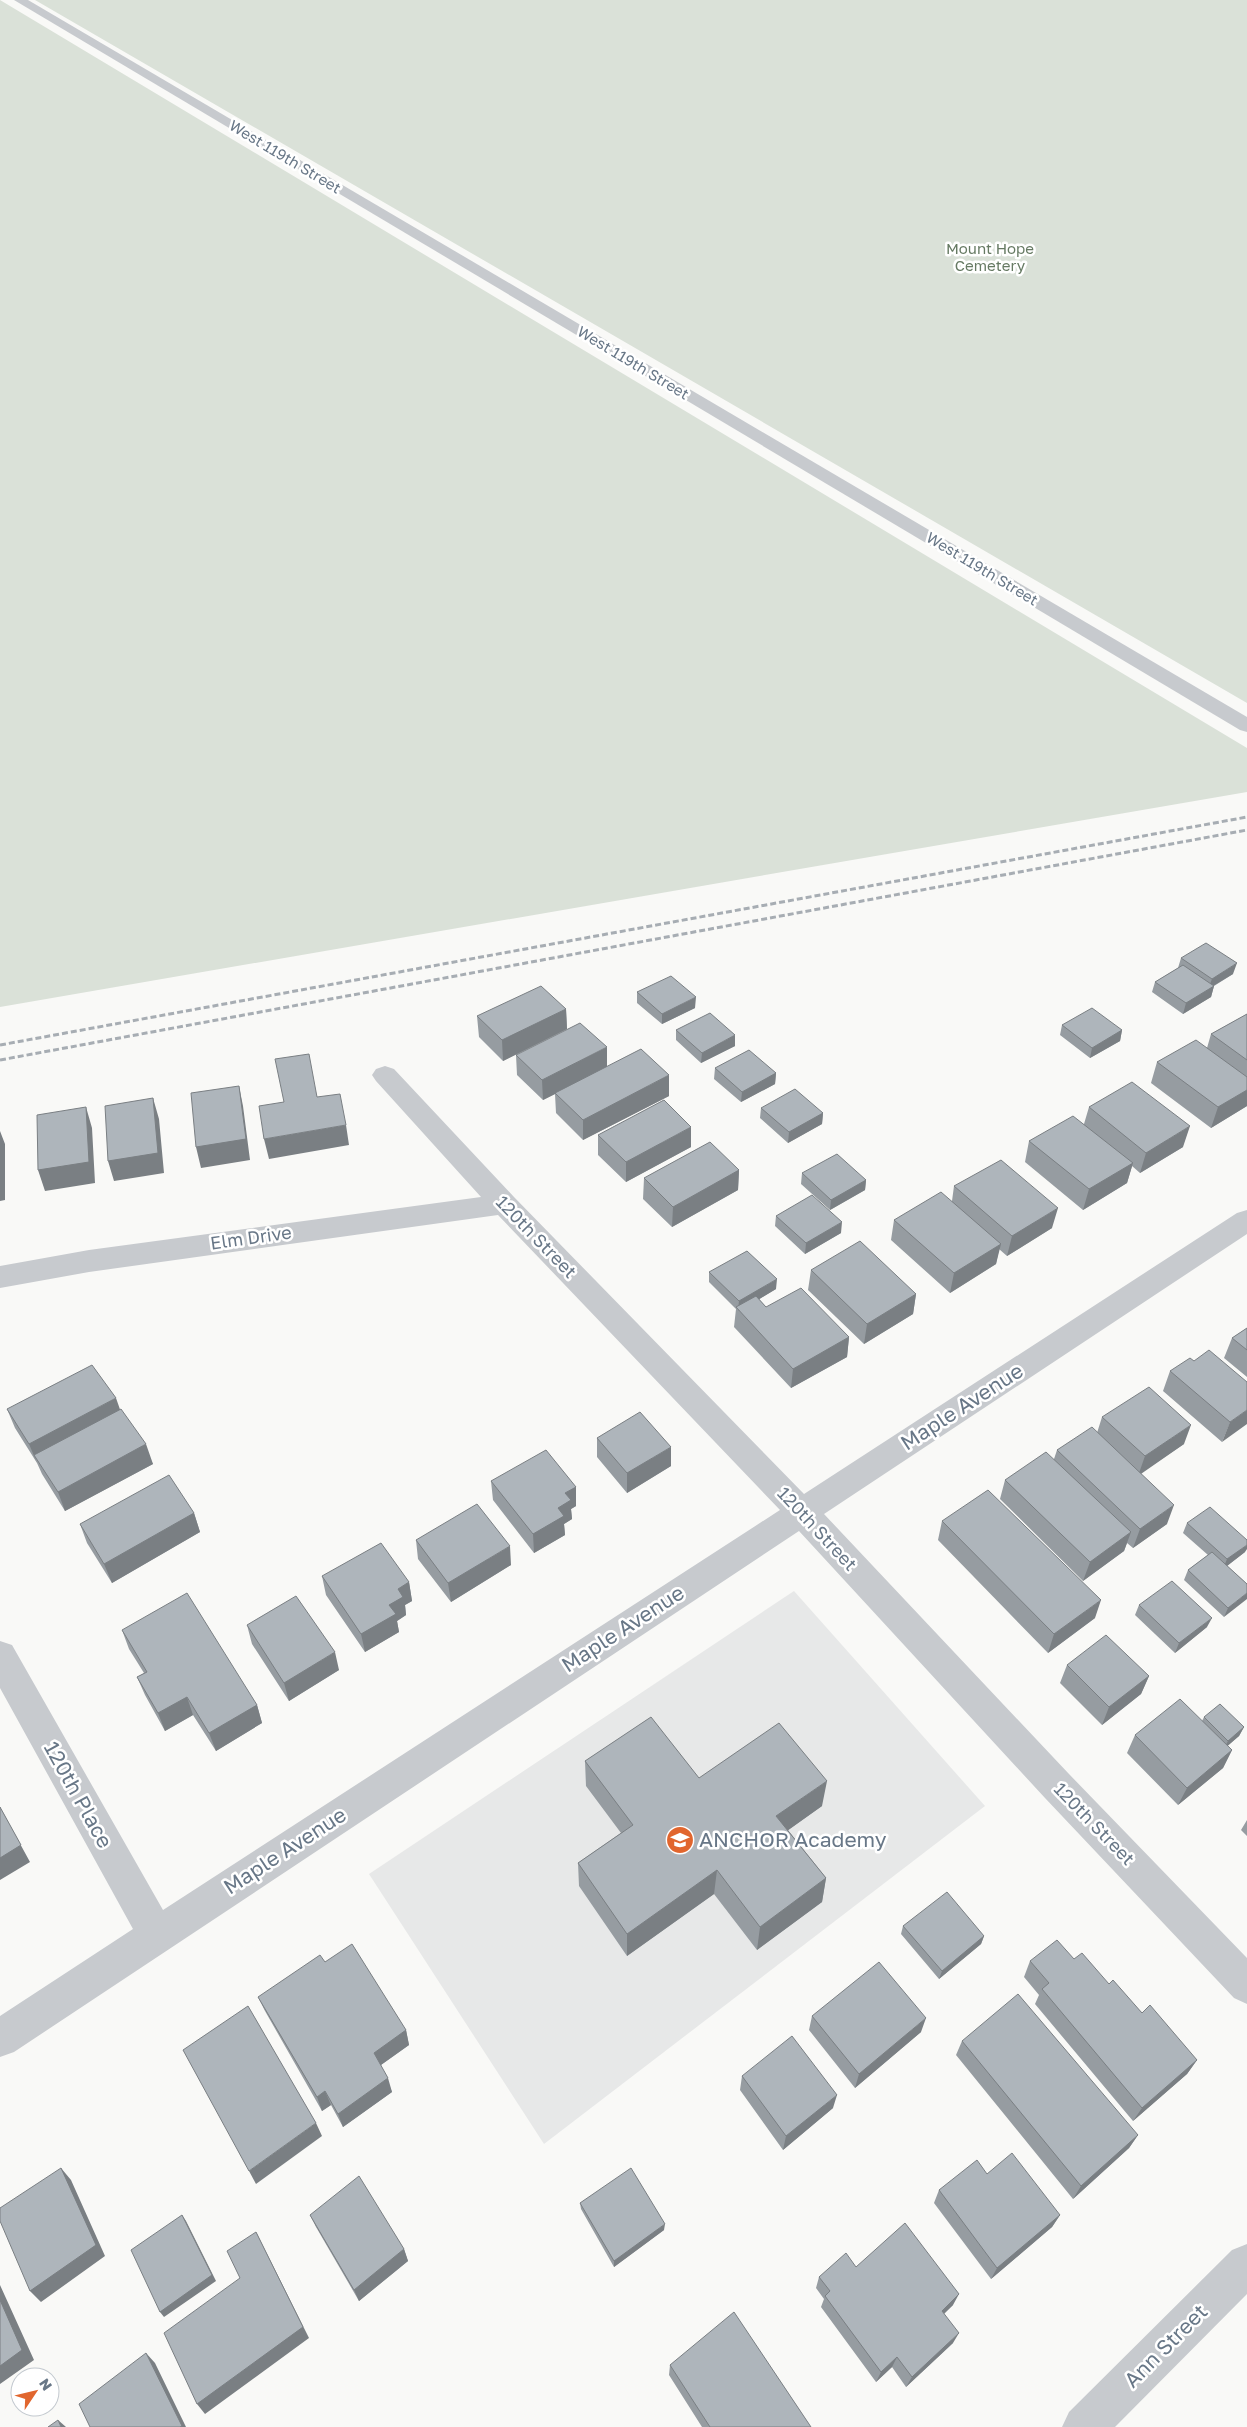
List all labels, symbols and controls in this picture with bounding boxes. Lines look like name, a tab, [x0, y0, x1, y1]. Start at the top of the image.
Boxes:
street label: West 119th Street	[226, 116, 345, 197]
park label: Mount Hope Cemetery	[946, 239, 1034, 274]
street label: West 119th Street	[574, 322, 693, 403]
street label: West 119th Street	[923, 528, 1042, 609]
street label: 120th Street	[492, 1190, 582, 1282]
street label: Elm Drive	[209, 1220, 293, 1254]
street label: Maple Avenue	[895, 1357, 1028, 1455]
street label: 120th Street	[773, 1482, 862, 1575]
street label: Maple Avenue	[556, 1579, 689, 1677]
street label: 120th Place	[39, 1737, 119, 1852]
street label: 120th Street	[1050, 1777, 1140, 1869]
street label: Maple Avenue	[218, 1801, 351, 1899]
school or university icon: ANCHOR Academy	[665, 1825, 695, 1855]
place label: ANCHOR Academy	[699, 1826, 887, 1852]
street label: Ann Street	[1118, 2298, 1212, 2392]
north arrow	[10, 2367, 60, 2417]
text: N	[36, 2375, 56, 2393]

